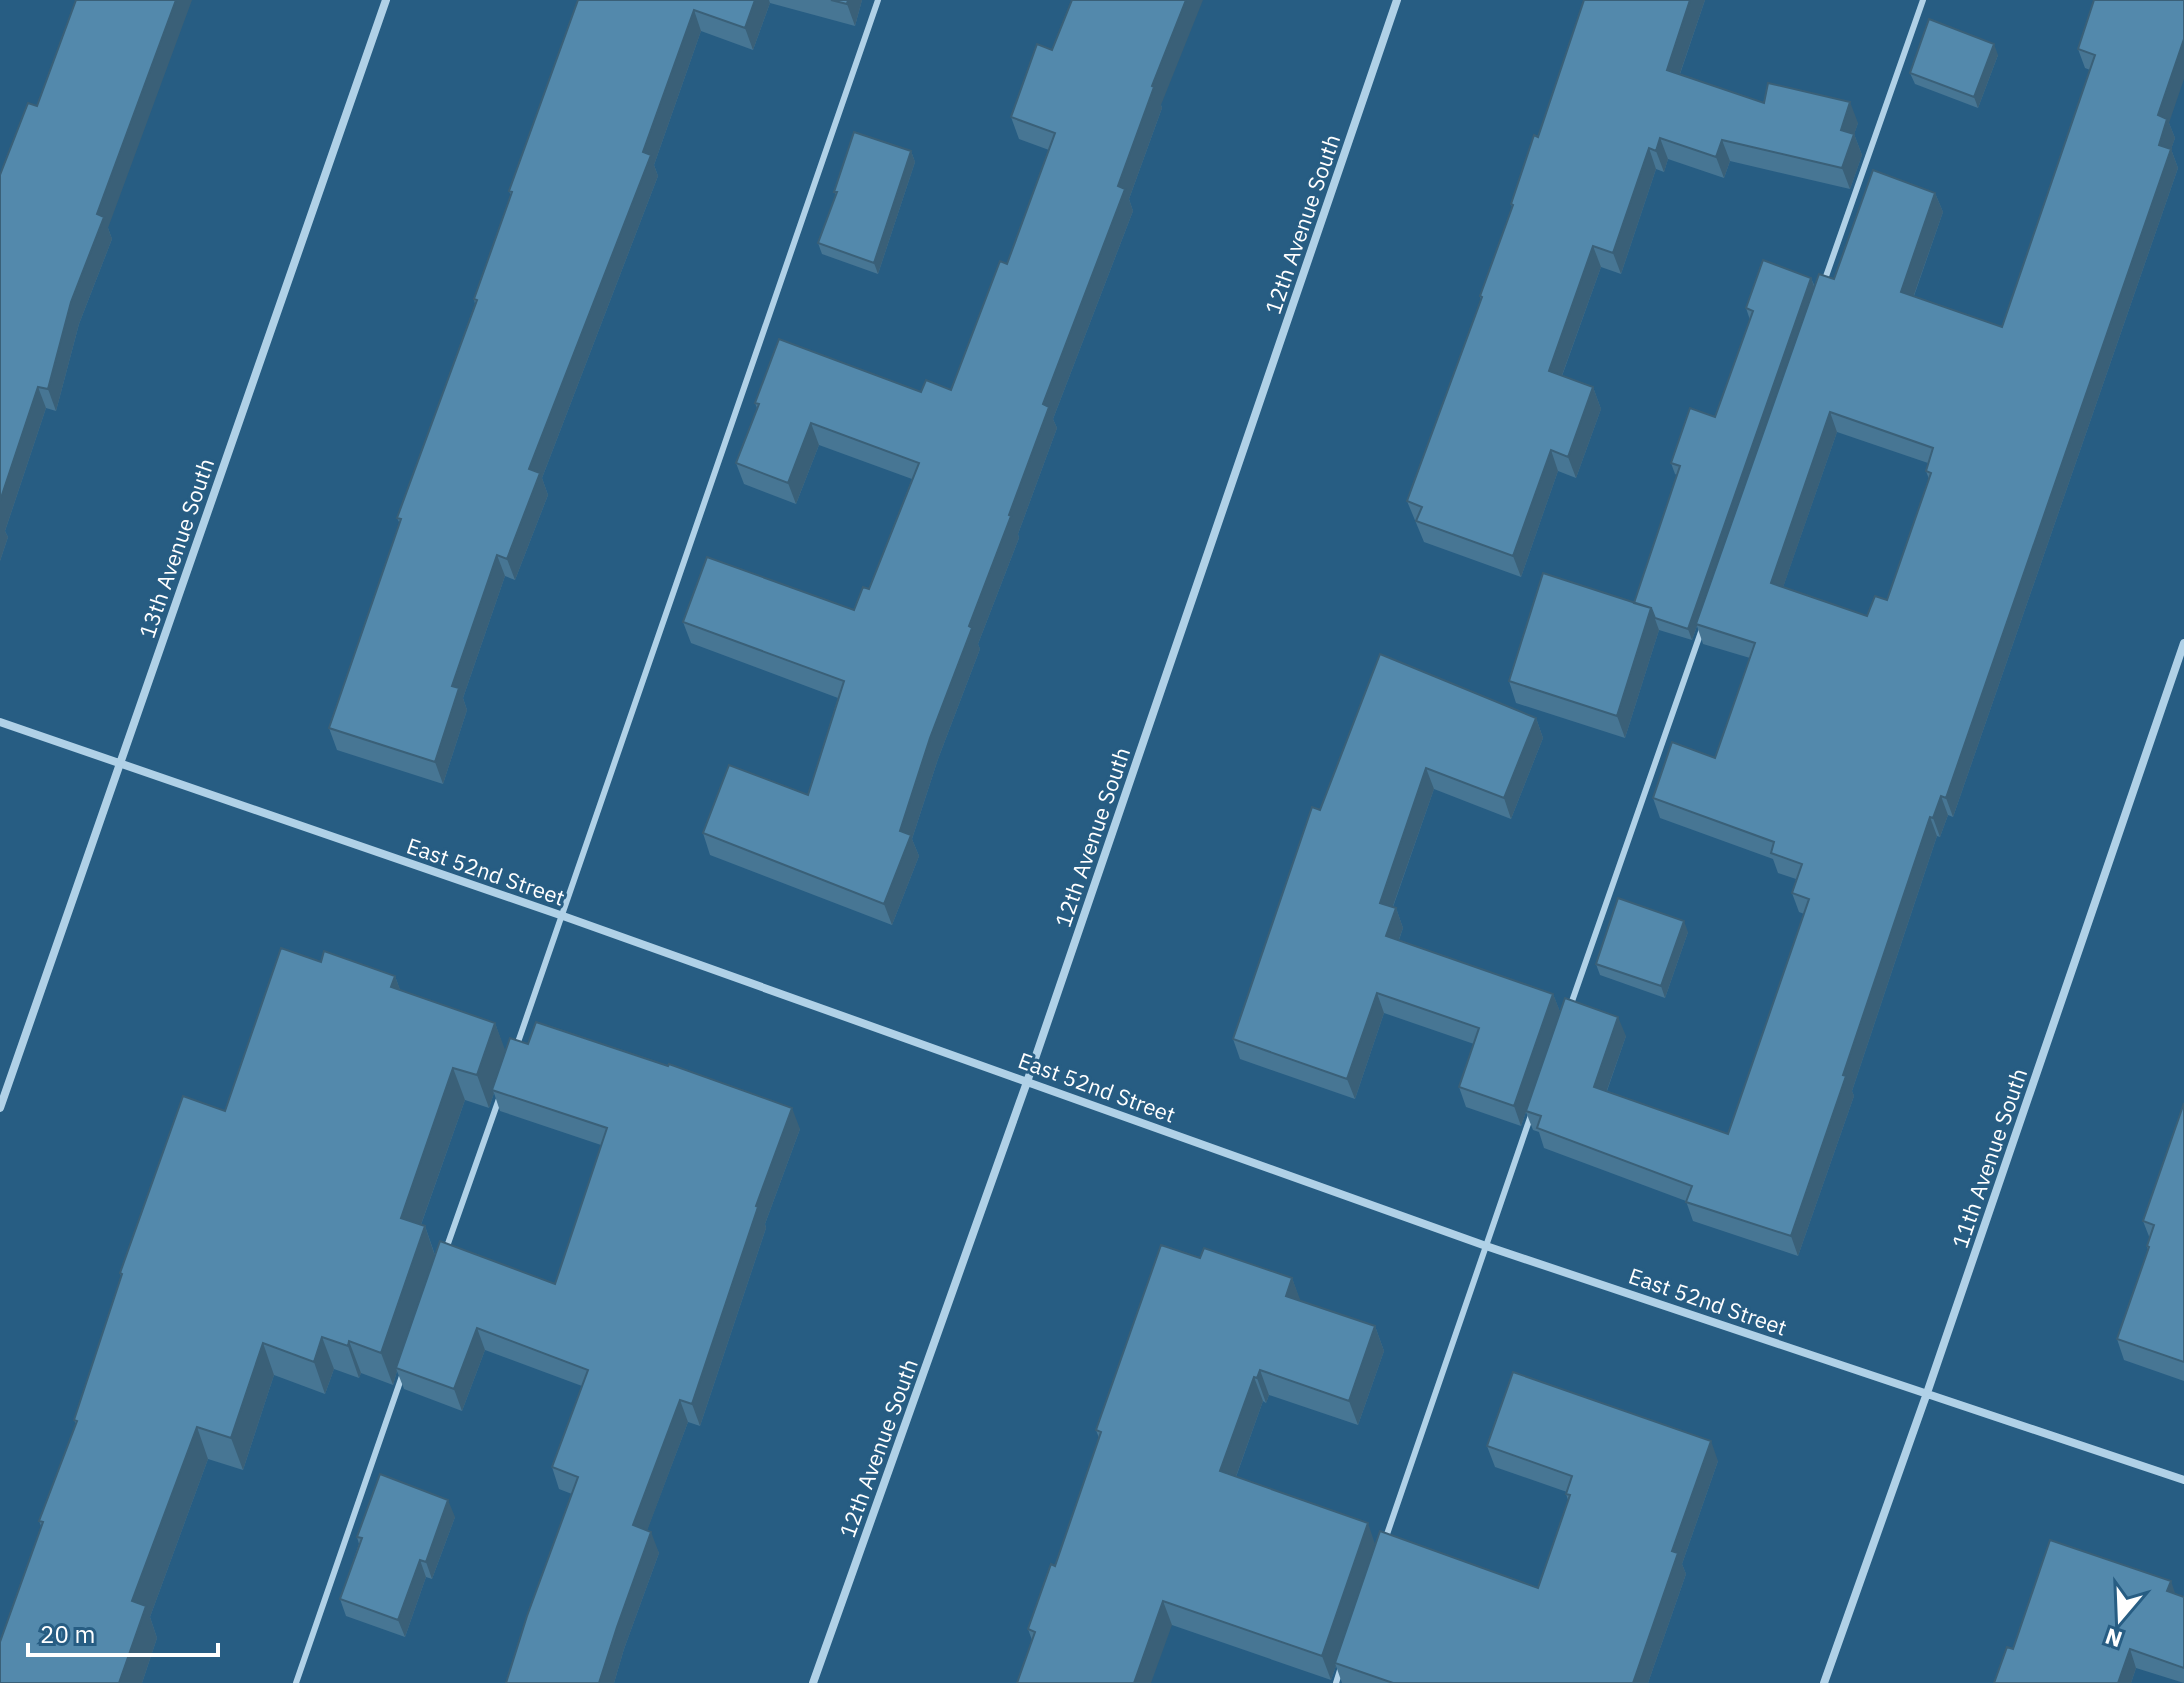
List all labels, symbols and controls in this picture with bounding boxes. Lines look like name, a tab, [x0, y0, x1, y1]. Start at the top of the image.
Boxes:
street label: 12th Avenue South	[1258, 130, 1346, 318]
street label: 13th Avenue South	[132, 454, 220, 642]
street label: 12th Avenue South	[1048, 743, 1136, 931]
street label: East 52nd Street	[403, 830, 569, 912]
street label: East 52nd Street	[1014, 1045, 1180, 1129]
street label: 11th Avenue South	[1945, 1064, 2033, 1252]
street label: East 52nd Street	[1625, 1260, 1791, 1342]
street label: 12th Avenue South	[832, 1355, 924, 1541]
north arrow	[2080, 1579, 2160, 1659]
scale bar	[28, 1607, 218, 1657]
text: 20 m	[40, 1618, 95, 1650]
text: N	[2101, 1622, 2126, 1655]

